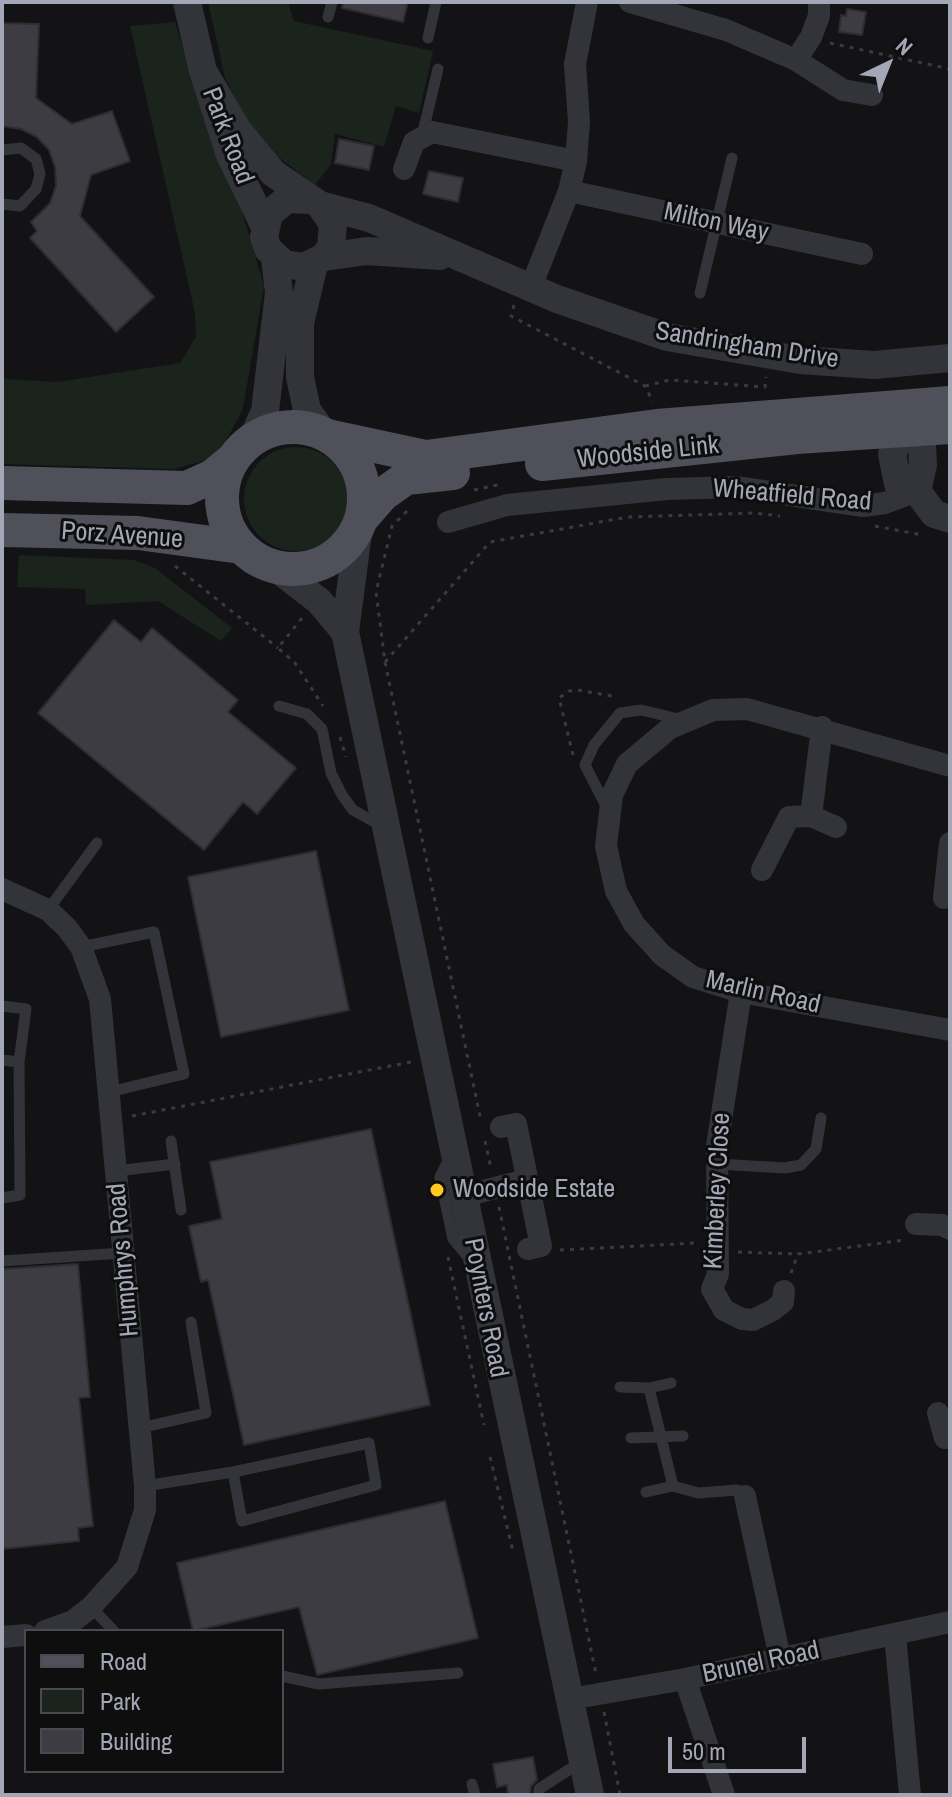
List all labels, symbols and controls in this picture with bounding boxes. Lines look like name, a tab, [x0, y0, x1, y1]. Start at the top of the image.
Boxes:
north arrow	[848, 24, 928, 104]
text: N	[889, 31, 919, 62]
street label: Park Road	[194, 83, 260, 189]
street label: Milton Way	[661, 197, 771, 249]
street label: Sandringham Drive	[653, 316, 841, 376]
street label: Woodside Link	[576, 430, 720, 476]
street label: Wheatfield Road	[712, 474, 872, 518]
street label: Porz Avenue	[60, 516, 184, 556]
street label: Marlin Road	[703, 965, 823, 1021]
street label: Kimberley Close	[698, 1112, 738, 1270]
place label: Woodside Estate	[453, 1174, 615, 1206]
marker: Woodside Estate	[428, 1181, 446, 1199]
street label: Humphrys Road	[102, 1182, 146, 1338]
street label: Poynters Road	[456, 1236, 514, 1380]
legend	[24, 1629, 284, 1773]
street label: Brunel Road	[700, 1635, 822, 1691]
text: Road	[100, 1645, 147, 1677]
text: Park	[100, 1685, 140, 1717]
scale bar	[672, 1721, 810, 1771]
text: Building	[100, 1725, 172, 1757]
text: 50 m	[682, 1735, 726, 1767]

